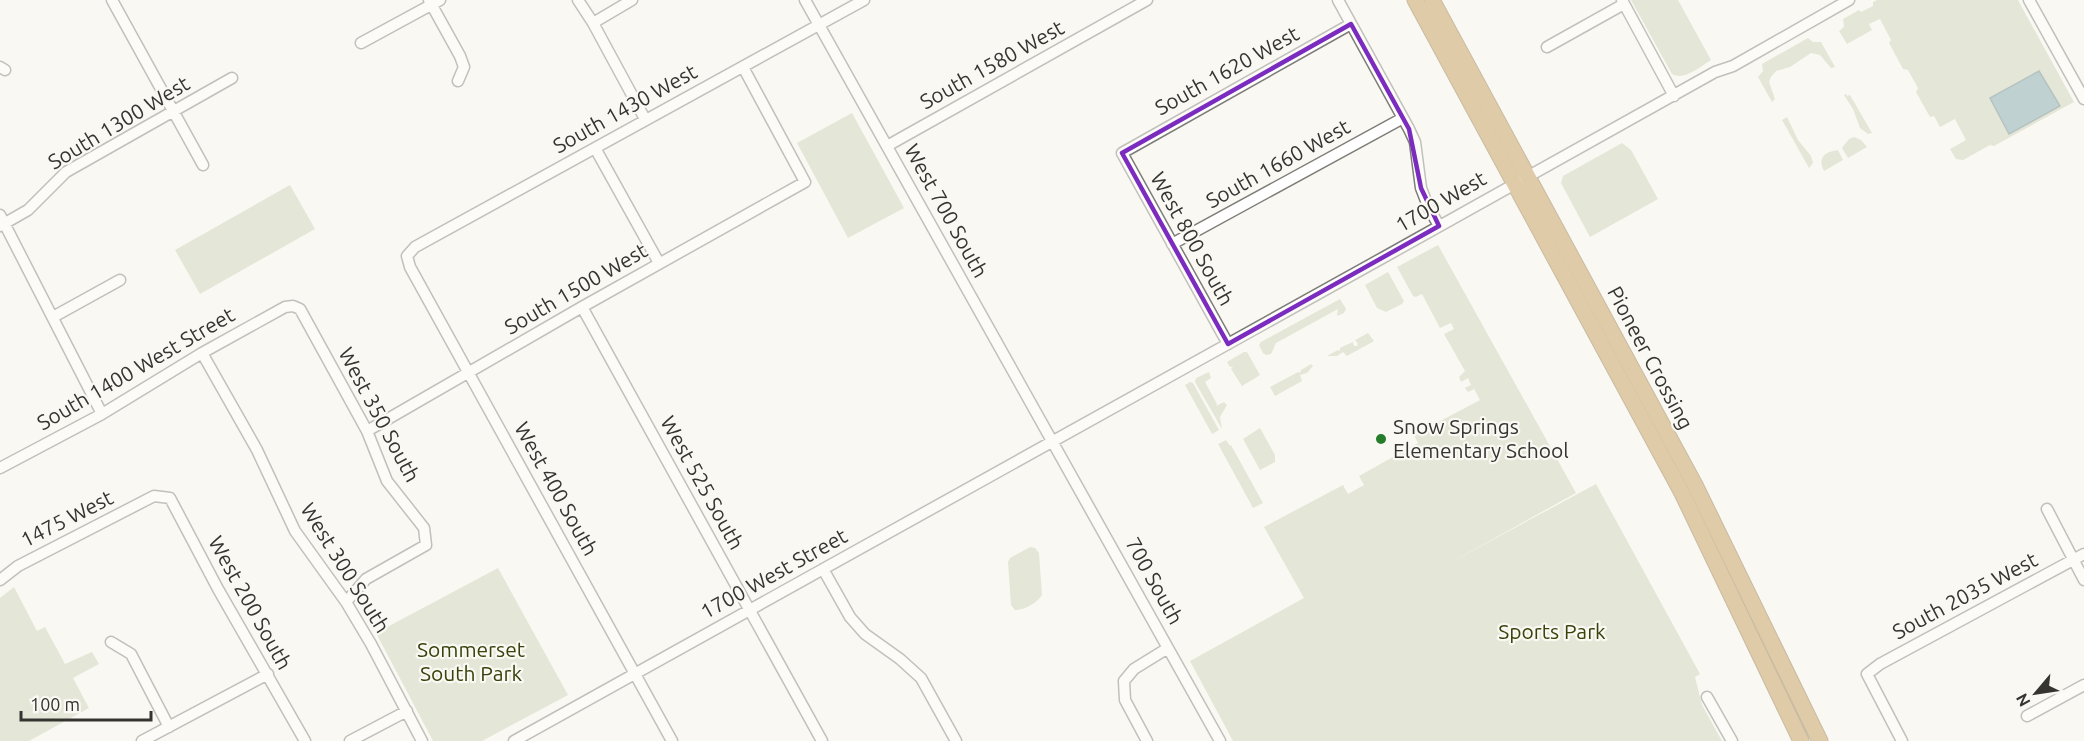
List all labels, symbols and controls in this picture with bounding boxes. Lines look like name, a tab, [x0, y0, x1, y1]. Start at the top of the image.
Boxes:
street label: South 1580 West	[915, 15, 1068, 114]
street label: South 1620 West	[1150, 21, 1303, 120]
street label: South 1430 West	[548, 59, 701, 158]
street label: South 1300 West	[43, 71, 193, 174]
street label: South 1660 West	[1201, 114, 1354, 213]
street label: West 700 South	[900, 140, 993, 281]
street label: 1700 West	[1391, 166, 1490, 237]
street label: West 800 South	[1146, 168, 1239, 309]
street label: South 1500 West	[500, 238, 651, 339]
street label: Pioneer Crossing	[1603, 282, 1699, 433]
street label: South 1400 West Street	[32, 302, 239, 435]
street label: West 350 South	[334, 343, 425, 486]
street label: West 525 South	[656, 412, 749, 553]
place label: Snow Springs Elementary School	[1393, 414, 1569, 462]
street label: West 400 South	[510, 418, 603, 559]
marker: Snow Springs Elementary School	[1374, 432, 1388, 446]
street label: 1475 West	[16, 485, 117, 552]
street label: West 300 South	[296, 498, 395, 637]
street label: 1700 West Street	[696, 523, 851, 623]
street label: West 200 South	[204, 532, 297, 673]
street label: 700 South	[1121, 533, 1189, 628]
street label: South 2035 West	[1888, 547, 2041, 643]
park label: Sports Park	[1498, 619, 1606, 643]
park label: Sommerset South Park	[417, 637, 525, 685]
north arrow	[2006, 663, 2066, 723]
scale bar	[21, 684, 152, 722]
text: N	[2012, 691, 2034, 710]
text: 100 m	[30, 694, 80, 714]

